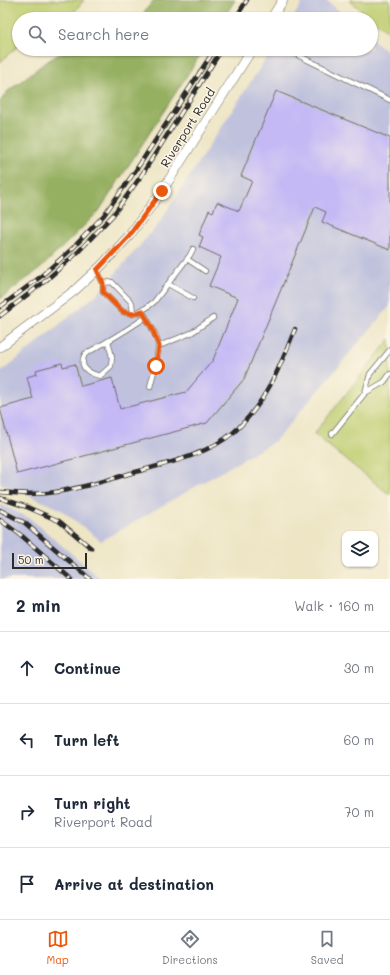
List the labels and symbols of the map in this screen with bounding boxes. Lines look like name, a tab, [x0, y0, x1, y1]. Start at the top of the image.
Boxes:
street label: Riverport Road	[156, 84, 218, 170]
route end	[153, 182, 171, 200]
route start	[147, 357, 165, 375]
scale bar	[12, 551, 87, 570]

